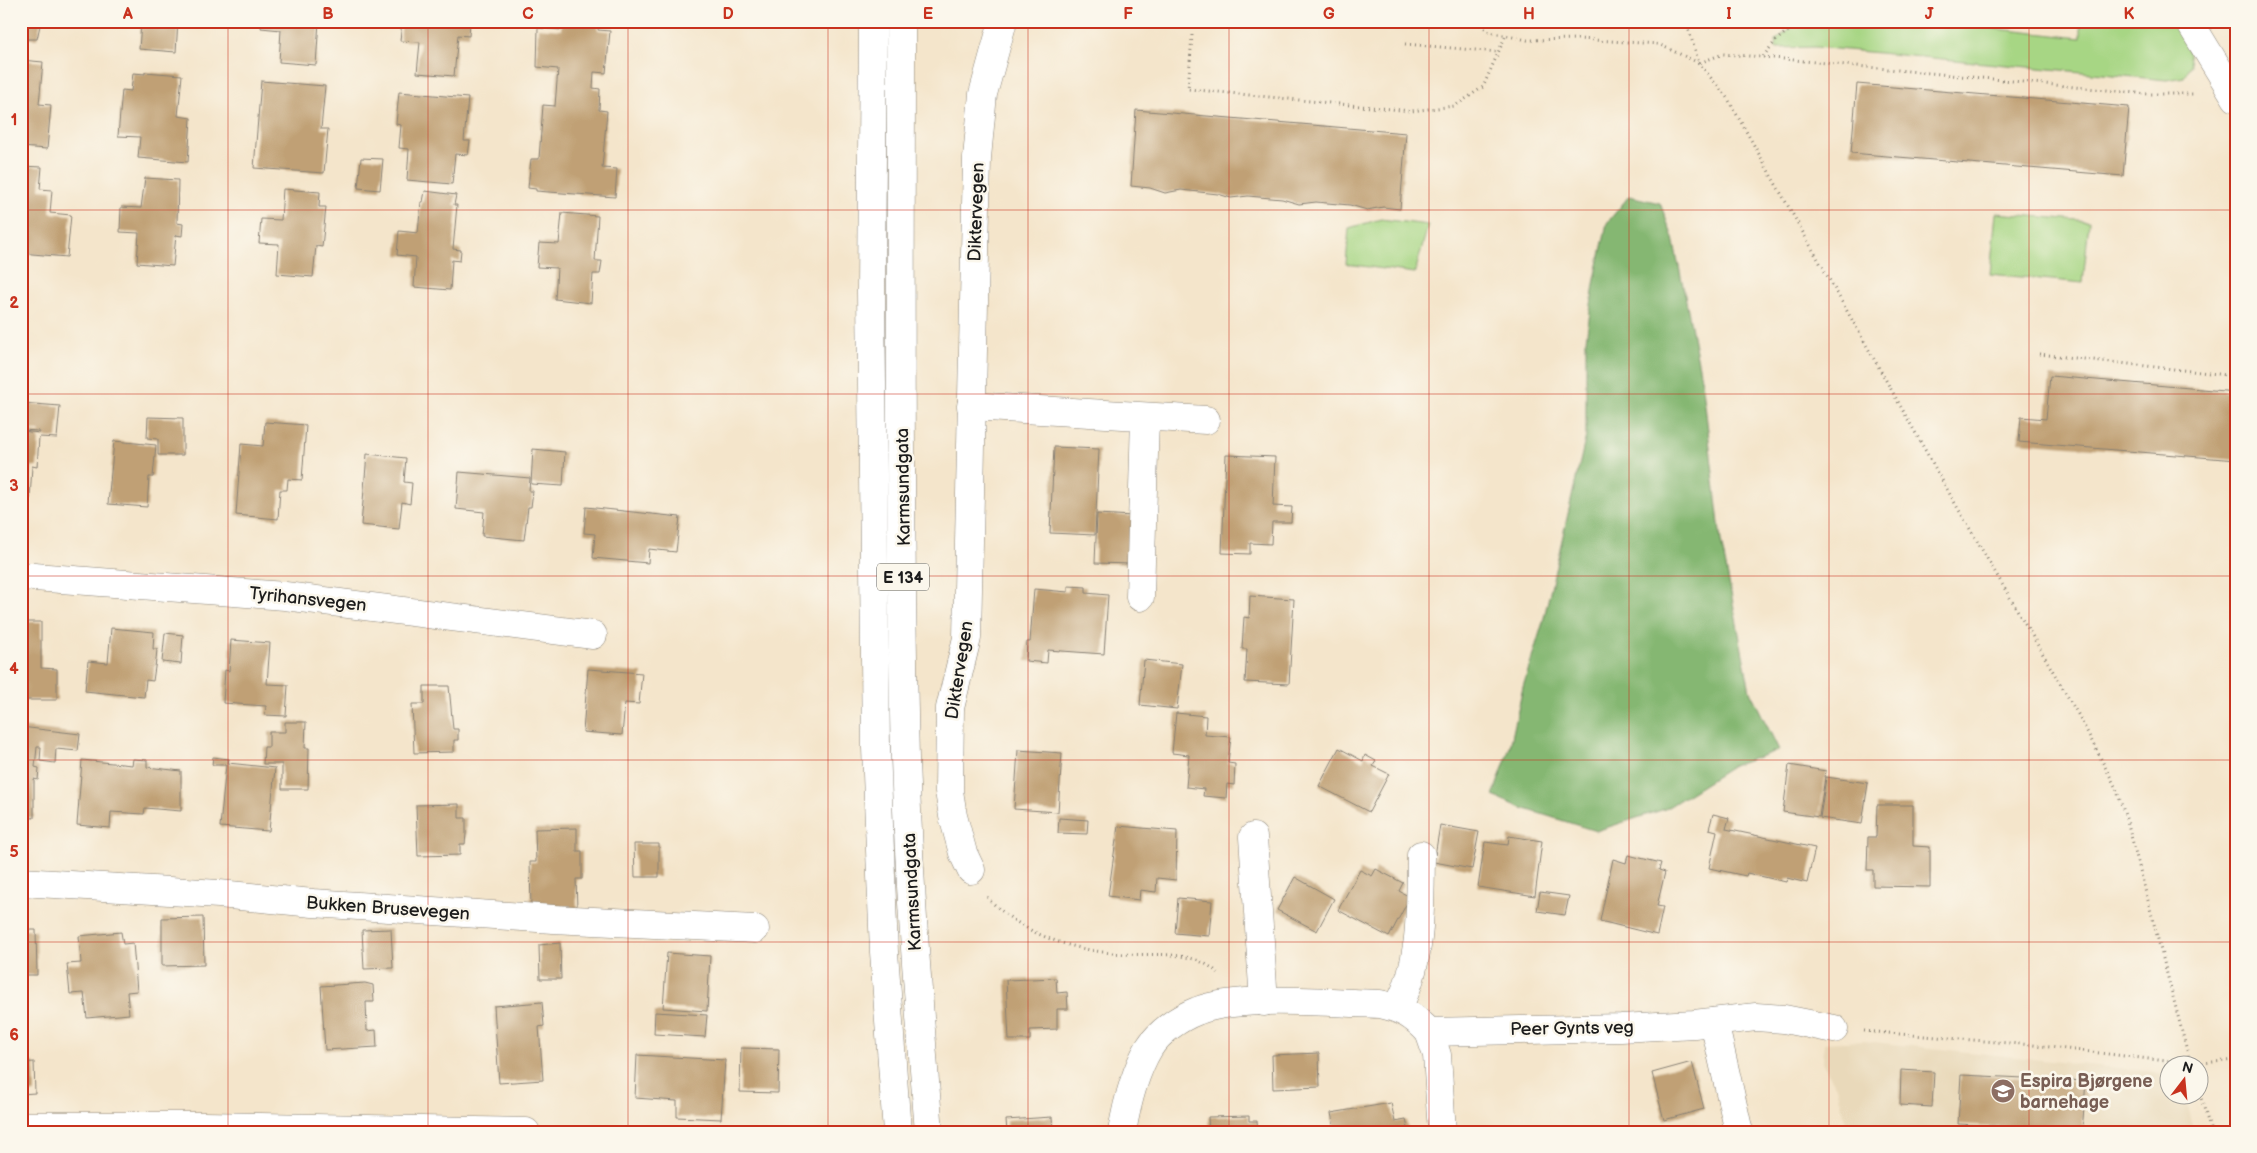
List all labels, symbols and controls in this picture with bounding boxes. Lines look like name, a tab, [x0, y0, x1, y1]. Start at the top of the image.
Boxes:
text: A	[122, 5, 133, 24]
text: B	[322, 5, 334, 24]
text: C	[522, 5, 534, 24]
text: D	[722, 5, 734, 24]
text: E	[923, 5, 933, 24]
text: F	[1123, 5, 1133, 24]
text: G	[1323, 5, 1335, 24]
text: H	[1523, 5, 1535, 24]
text: I	[1726, 5, 1732, 24]
text: J	[1925, 5, 1934, 24]
text: K	[2124, 5, 2135, 24]
text: 1	[11, 111, 17, 130]
street label: Diktervegen	[964, 162, 989, 262]
text: 2	[9, 294, 19, 313]
street label: Karmsundgata	[892, 428, 915, 546]
text: 3	[9, 477, 19, 496]
road number: E 134	[877, 564, 929, 590]
street label: Tyrihansvegen	[248, 583, 368, 616]
street label: Diktervegen	[941, 619, 978, 721]
text: 4	[9, 660, 19, 679]
street label: Karmsundgata	[899, 832, 926, 952]
text: 5	[9, 843, 19, 862]
street label: Bukken Brusevegen	[305, 892, 471, 925]
street label: Peer Gynts veg	[1510, 1017, 1634, 1040]
text: 6	[9, 1026, 19, 1045]
north arrow	[2160, 1056, 2210, 1106]
text: N	[2180, 1058, 2195, 1078]
place label: Espira Bjørgene barnehage	[2020, 1071, 2153, 1113]
school or university icon: Espira Bjørgene barnehage	[1990, 1078, 2016, 1104]

